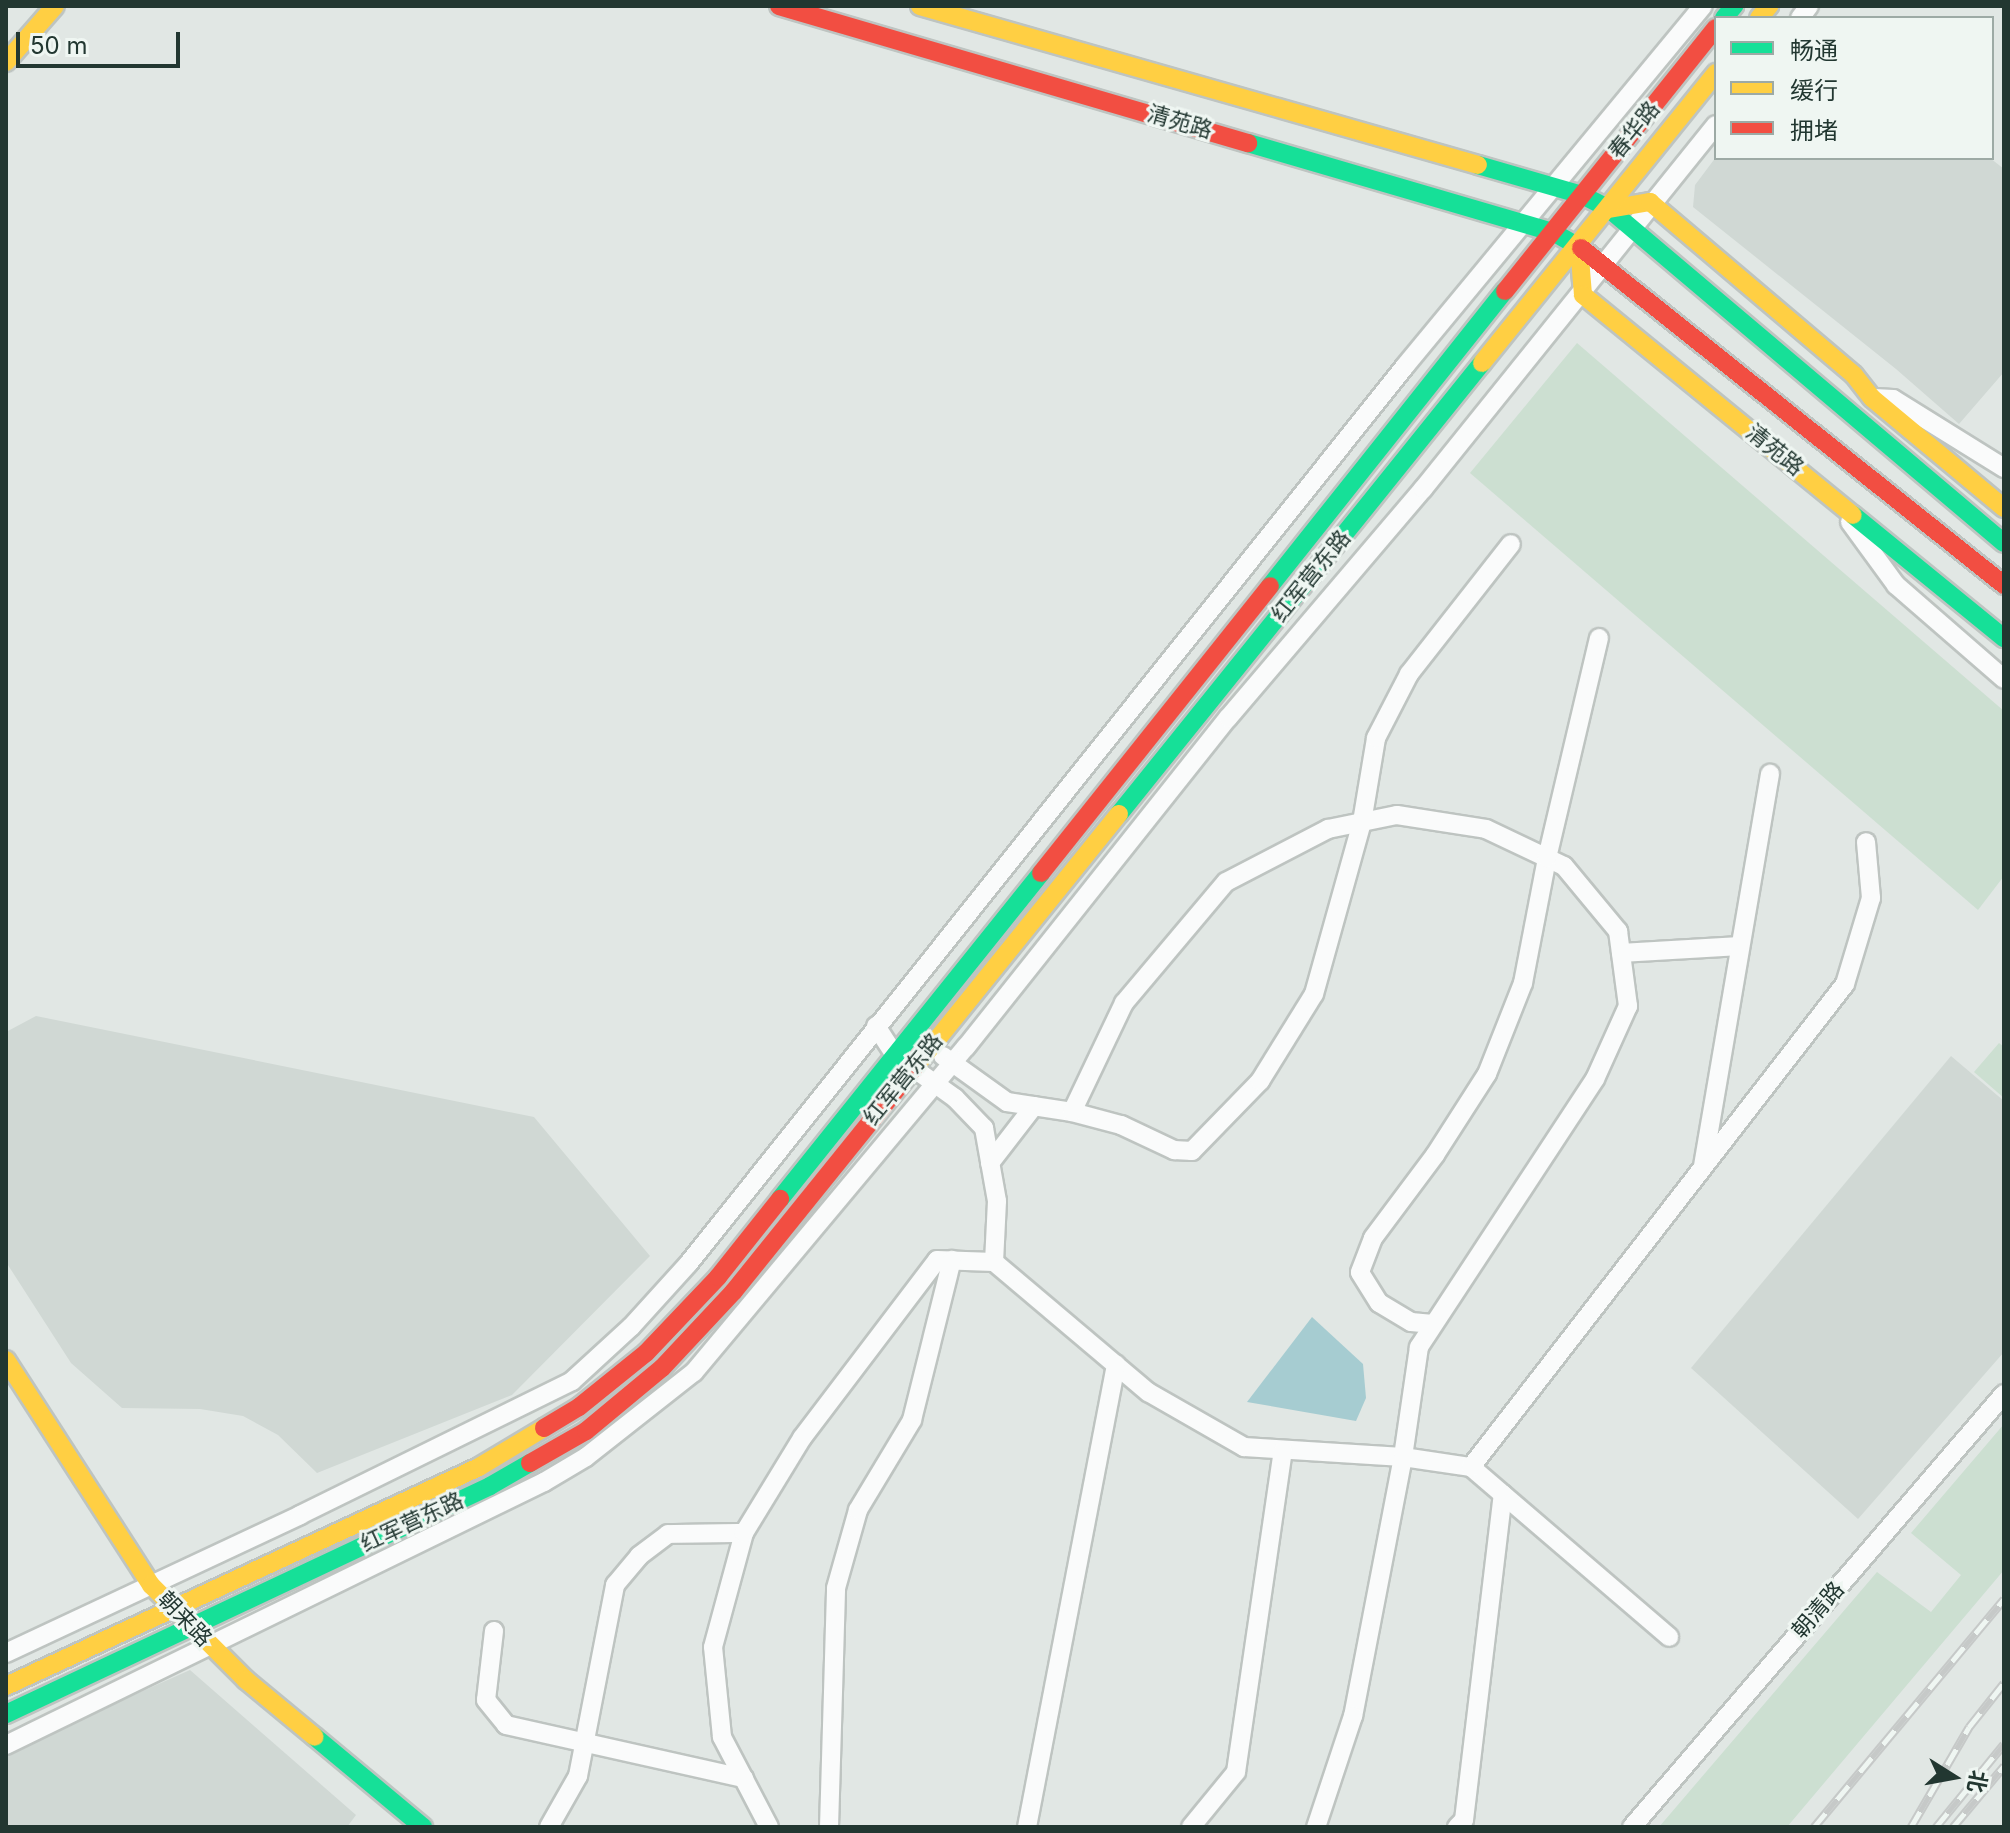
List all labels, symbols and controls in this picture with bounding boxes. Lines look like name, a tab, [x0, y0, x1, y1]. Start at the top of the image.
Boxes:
scale bar	[20, 16, 184, 66]
legend	[1714, 16, 1994, 160]
text: 50 m	[30, 31, 88, 60]
text: 畅通	[1790, 36, 1838, 65]
text: 缓行	[1790, 76, 1838, 105]
street label: 春华路	[1603, 96, 1665, 164]
street label: 清苑路	[1145, 100, 1215, 144]
text: 拥堵	[1790, 116, 1838, 145]
street label: 清苑路	[1741, 419, 1809, 481]
street label: 红军营东路	[1266, 525, 1356, 627]
street label: 红军营东路	[858, 1028, 948, 1130]
street label: 红军营东路	[357, 1487, 467, 1557]
street label: 朝清路	[1786, 1576, 1850, 1644]
street label: 朝来路	[153, 1586, 217, 1652]
north arrow	[1914, 1737, 1994, 1817]
text: 北	[1963, 1768, 1992, 1795]

